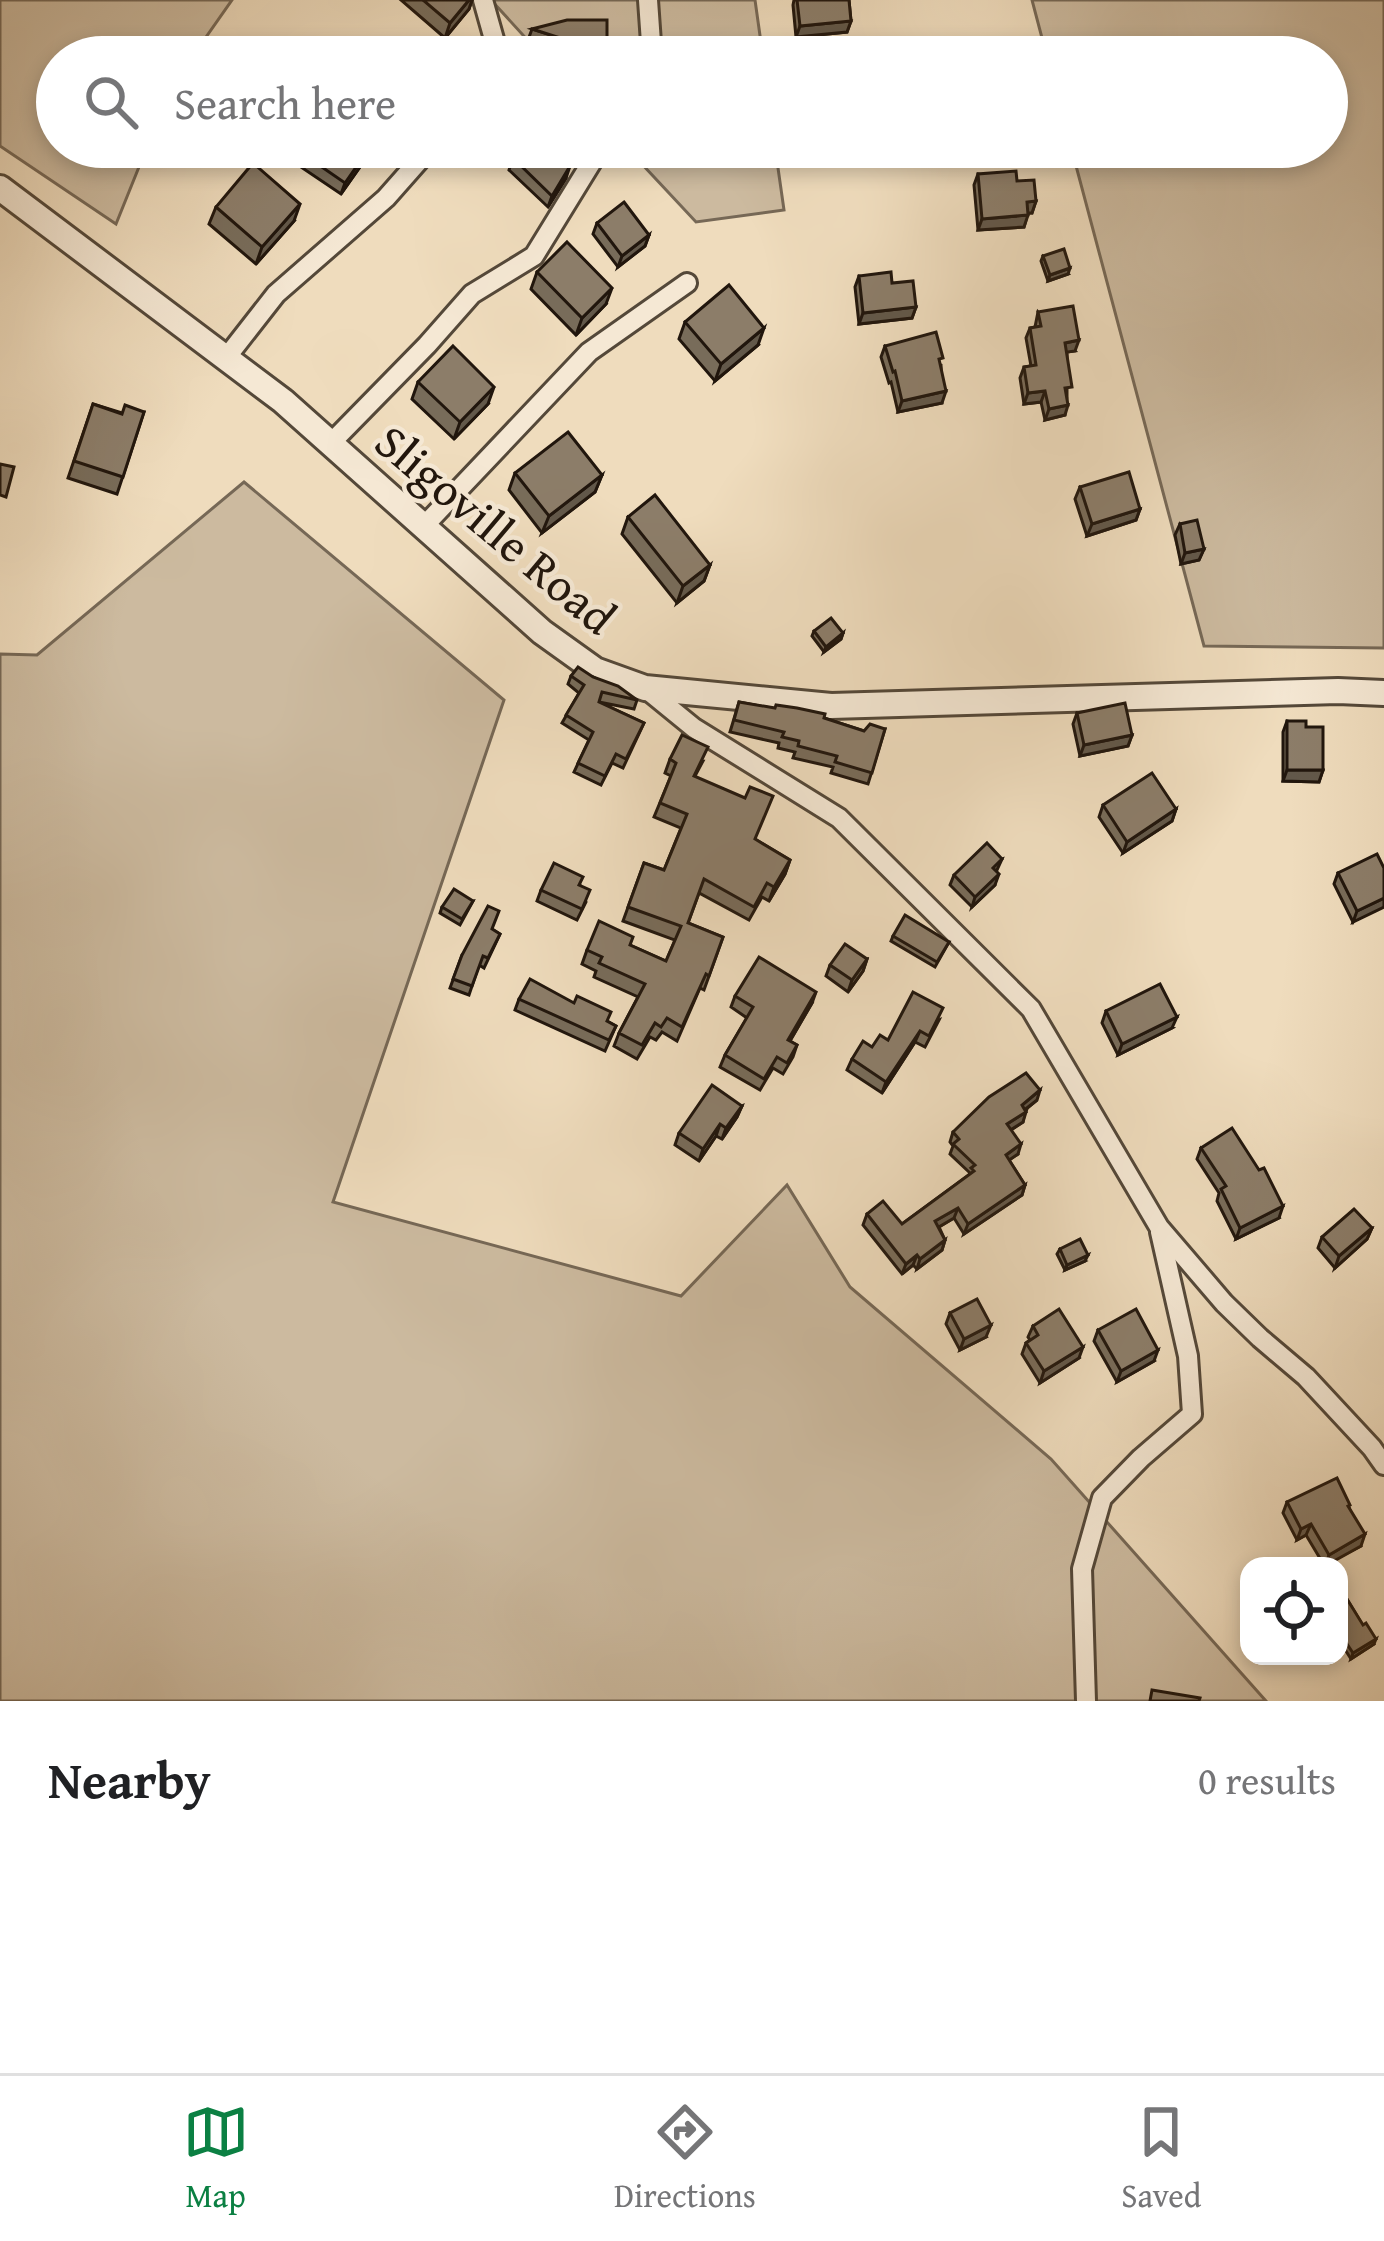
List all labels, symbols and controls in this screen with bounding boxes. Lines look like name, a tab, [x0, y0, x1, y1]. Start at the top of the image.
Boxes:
search box	[36, 36, 1348, 168]
icon: search	[78, 69, 144, 135]
text: Search here	[174, 70, 396, 135]
street label: Sligoville Road	[360, 406, 633, 651]
map controls	[1240, 1557, 1348, 1665]
button: locate	[1240, 1557, 1348, 1665]
text: Nearby	[48, 1742, 211, 1817]
text: 0 results	[1198, 1751, 1336, 1808]
tab: Map	[183, 2099, 249, 2219]
tab: Directions	[614, 2099, 756, 2219]
tab: Saved	[1121, 2099, 1201, 2219]

